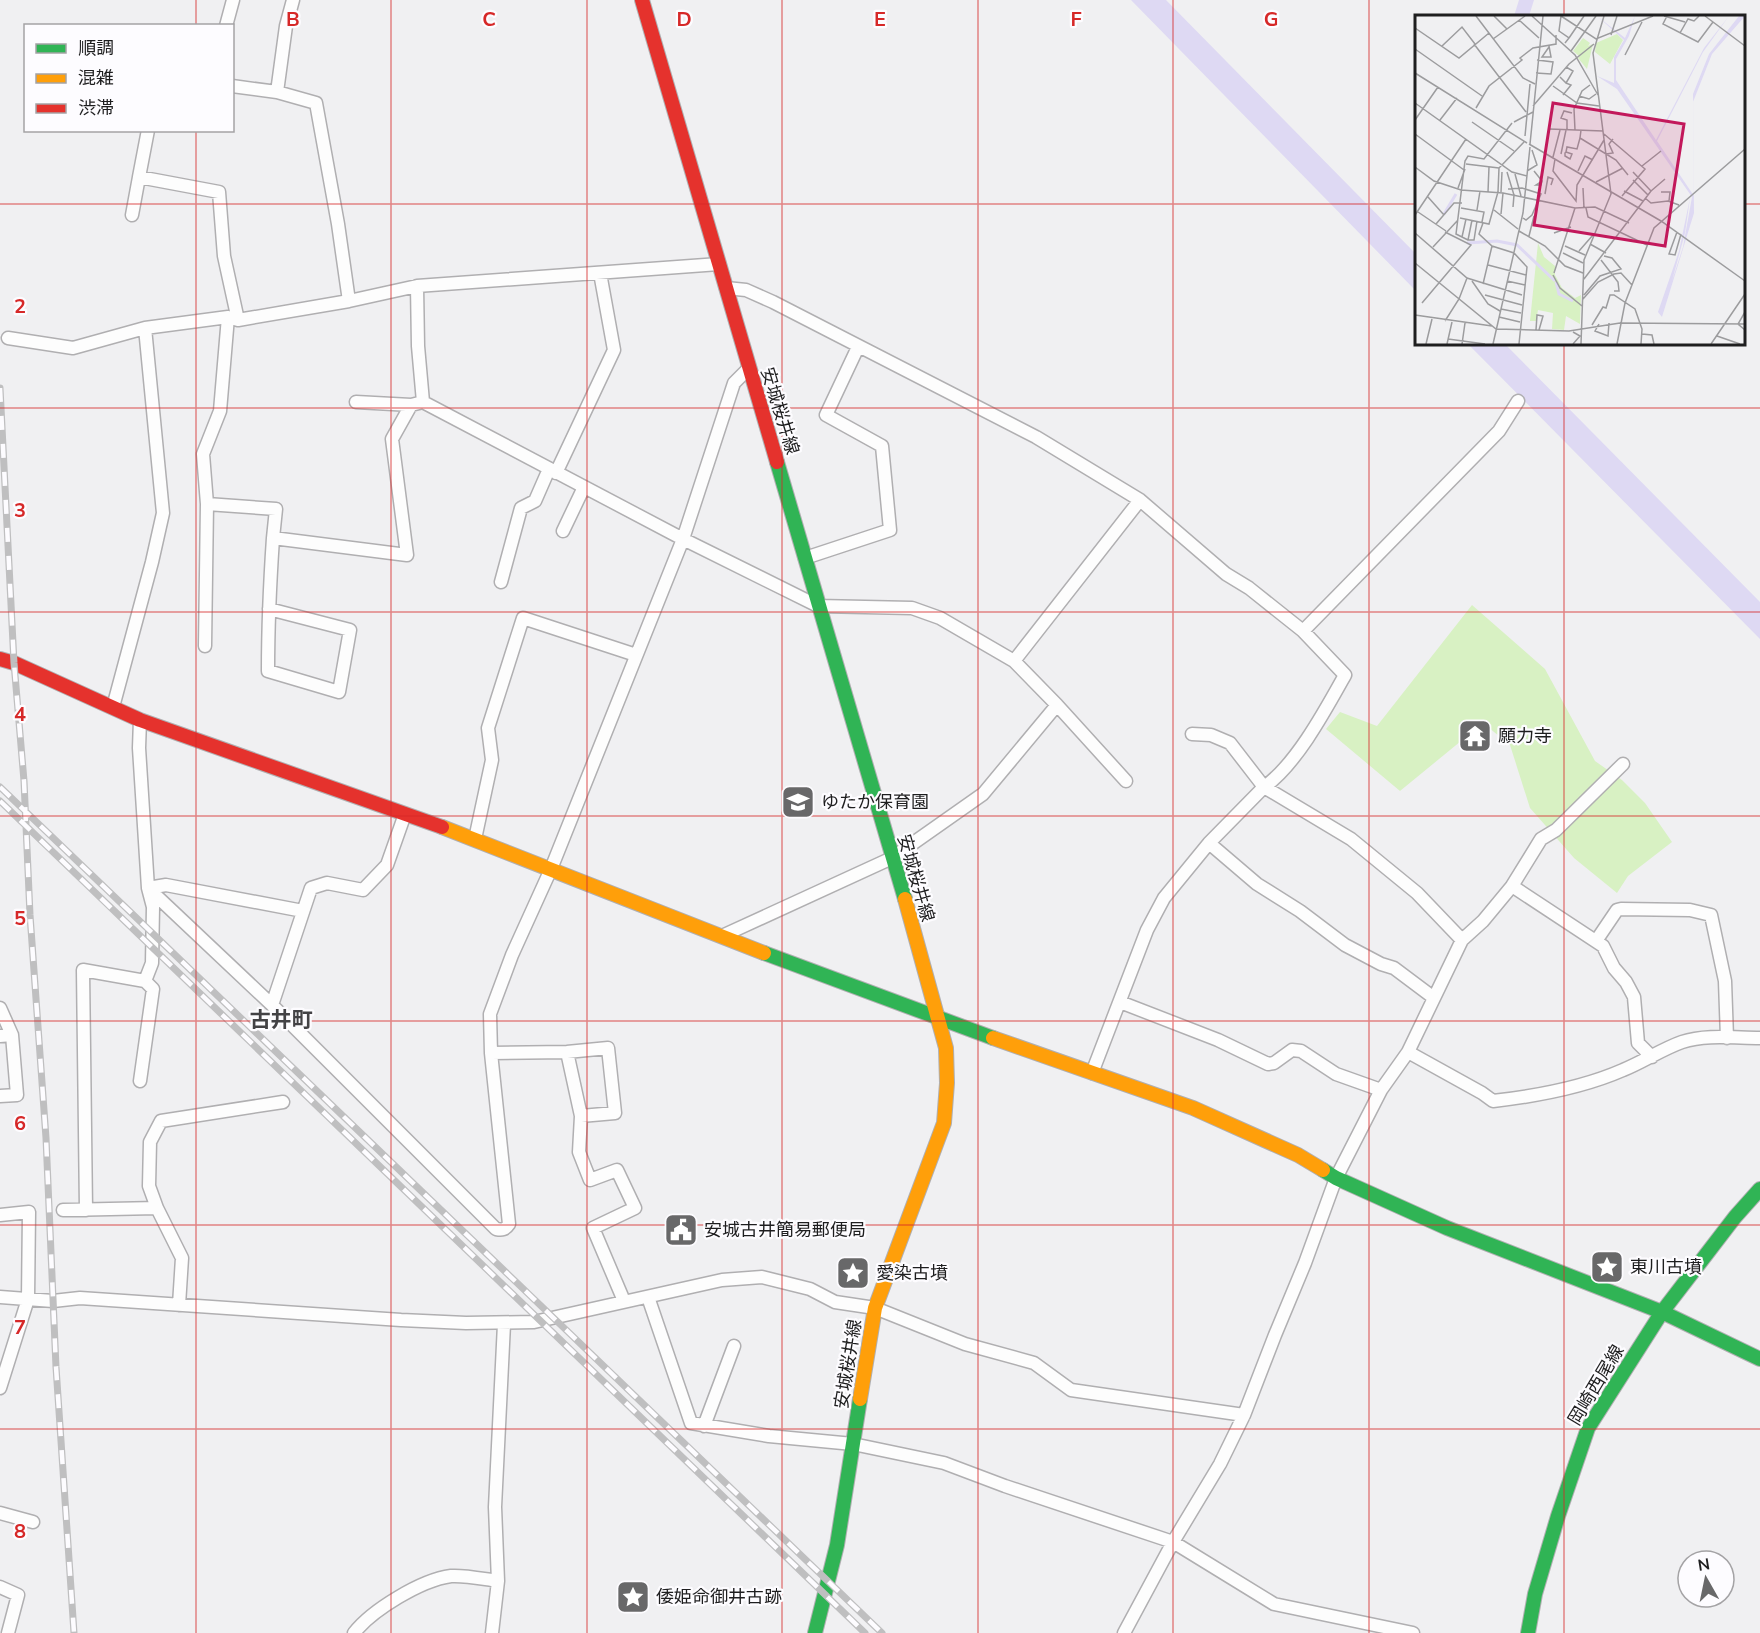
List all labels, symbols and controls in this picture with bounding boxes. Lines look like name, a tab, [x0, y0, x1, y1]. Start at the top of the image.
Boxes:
text: B	[286, 6, 300, 33]
text: C	[482, 6, 496, 33]
text: D	[676, 6, 692, 33]
text: E	[874, 6, 886, 33]
text: F	[1070, 6, 1082, 33]
text: G	[1264, 6, 1278, 33]
inset map	[1415, 15, 1745, 345]
legend	[24, 24, 234, 132]
text: 順調	[78, 36, 114, 60]
text: 混雑	[78, 66, 114, 90]
text: 渋滞	[78, 96, 114, 120]
text: 2	[14, 293, 26, 320]
street label: 安城桜井線	[755, 364, 805, 458]
text: 3	[14, 497, 26, 524]
text: 4	[14, 701, 26, 728]
temple icon: 願力寺	[1457, 718, 1493, 754]
place label: 願力寺	[1498, 724, 1552, 748]
school or university icon: ゆたか保育園	[780, 784, 816, 820]
place label: ゆたか保育園	[821, 790, 929, 814]
street label: 安城桜井線	[892, 831, 940, 925]
text: 5	[14, 905, 26, 932]
district label: 古井町	[250, 1006, 313, 1034]
text: 6	[14, 1110, 26, 1137]
public building icon: 安城古井簡易郵便局	[663, 1212, 699, 1248]
place label: 安城古井簡易郵便局	[704, 1218, 866, 1242]
place icon: 東川古墳	[1589, 1249, 1625, 1285]
place icon: 愛染古墳	[835, 1255, 871, 1291]
place label: 東川古墳	[1630, 1255, 1702, 1279]
place label: 愛染古墳	[876, 1261, 948, 1285]
text: 7	[14, 1314, 26, 1341]
street label: 安城桜井線	[829, 1318, 867, 1410]
street label: 岡崎西尾線	[1563, 1340, 1629, 1430]
text: 8	[14, 1518, 26, 1545]
north arrow	[1676, 1549, 1736, 1609]
text: N	[1696, 1553, 1711, 1577]
place icon: 倭姫命御井古跡	[615, 1579, 651, 1615]
place label: 倭姫命御井古跡	[656, 1585, 782, 1609]

